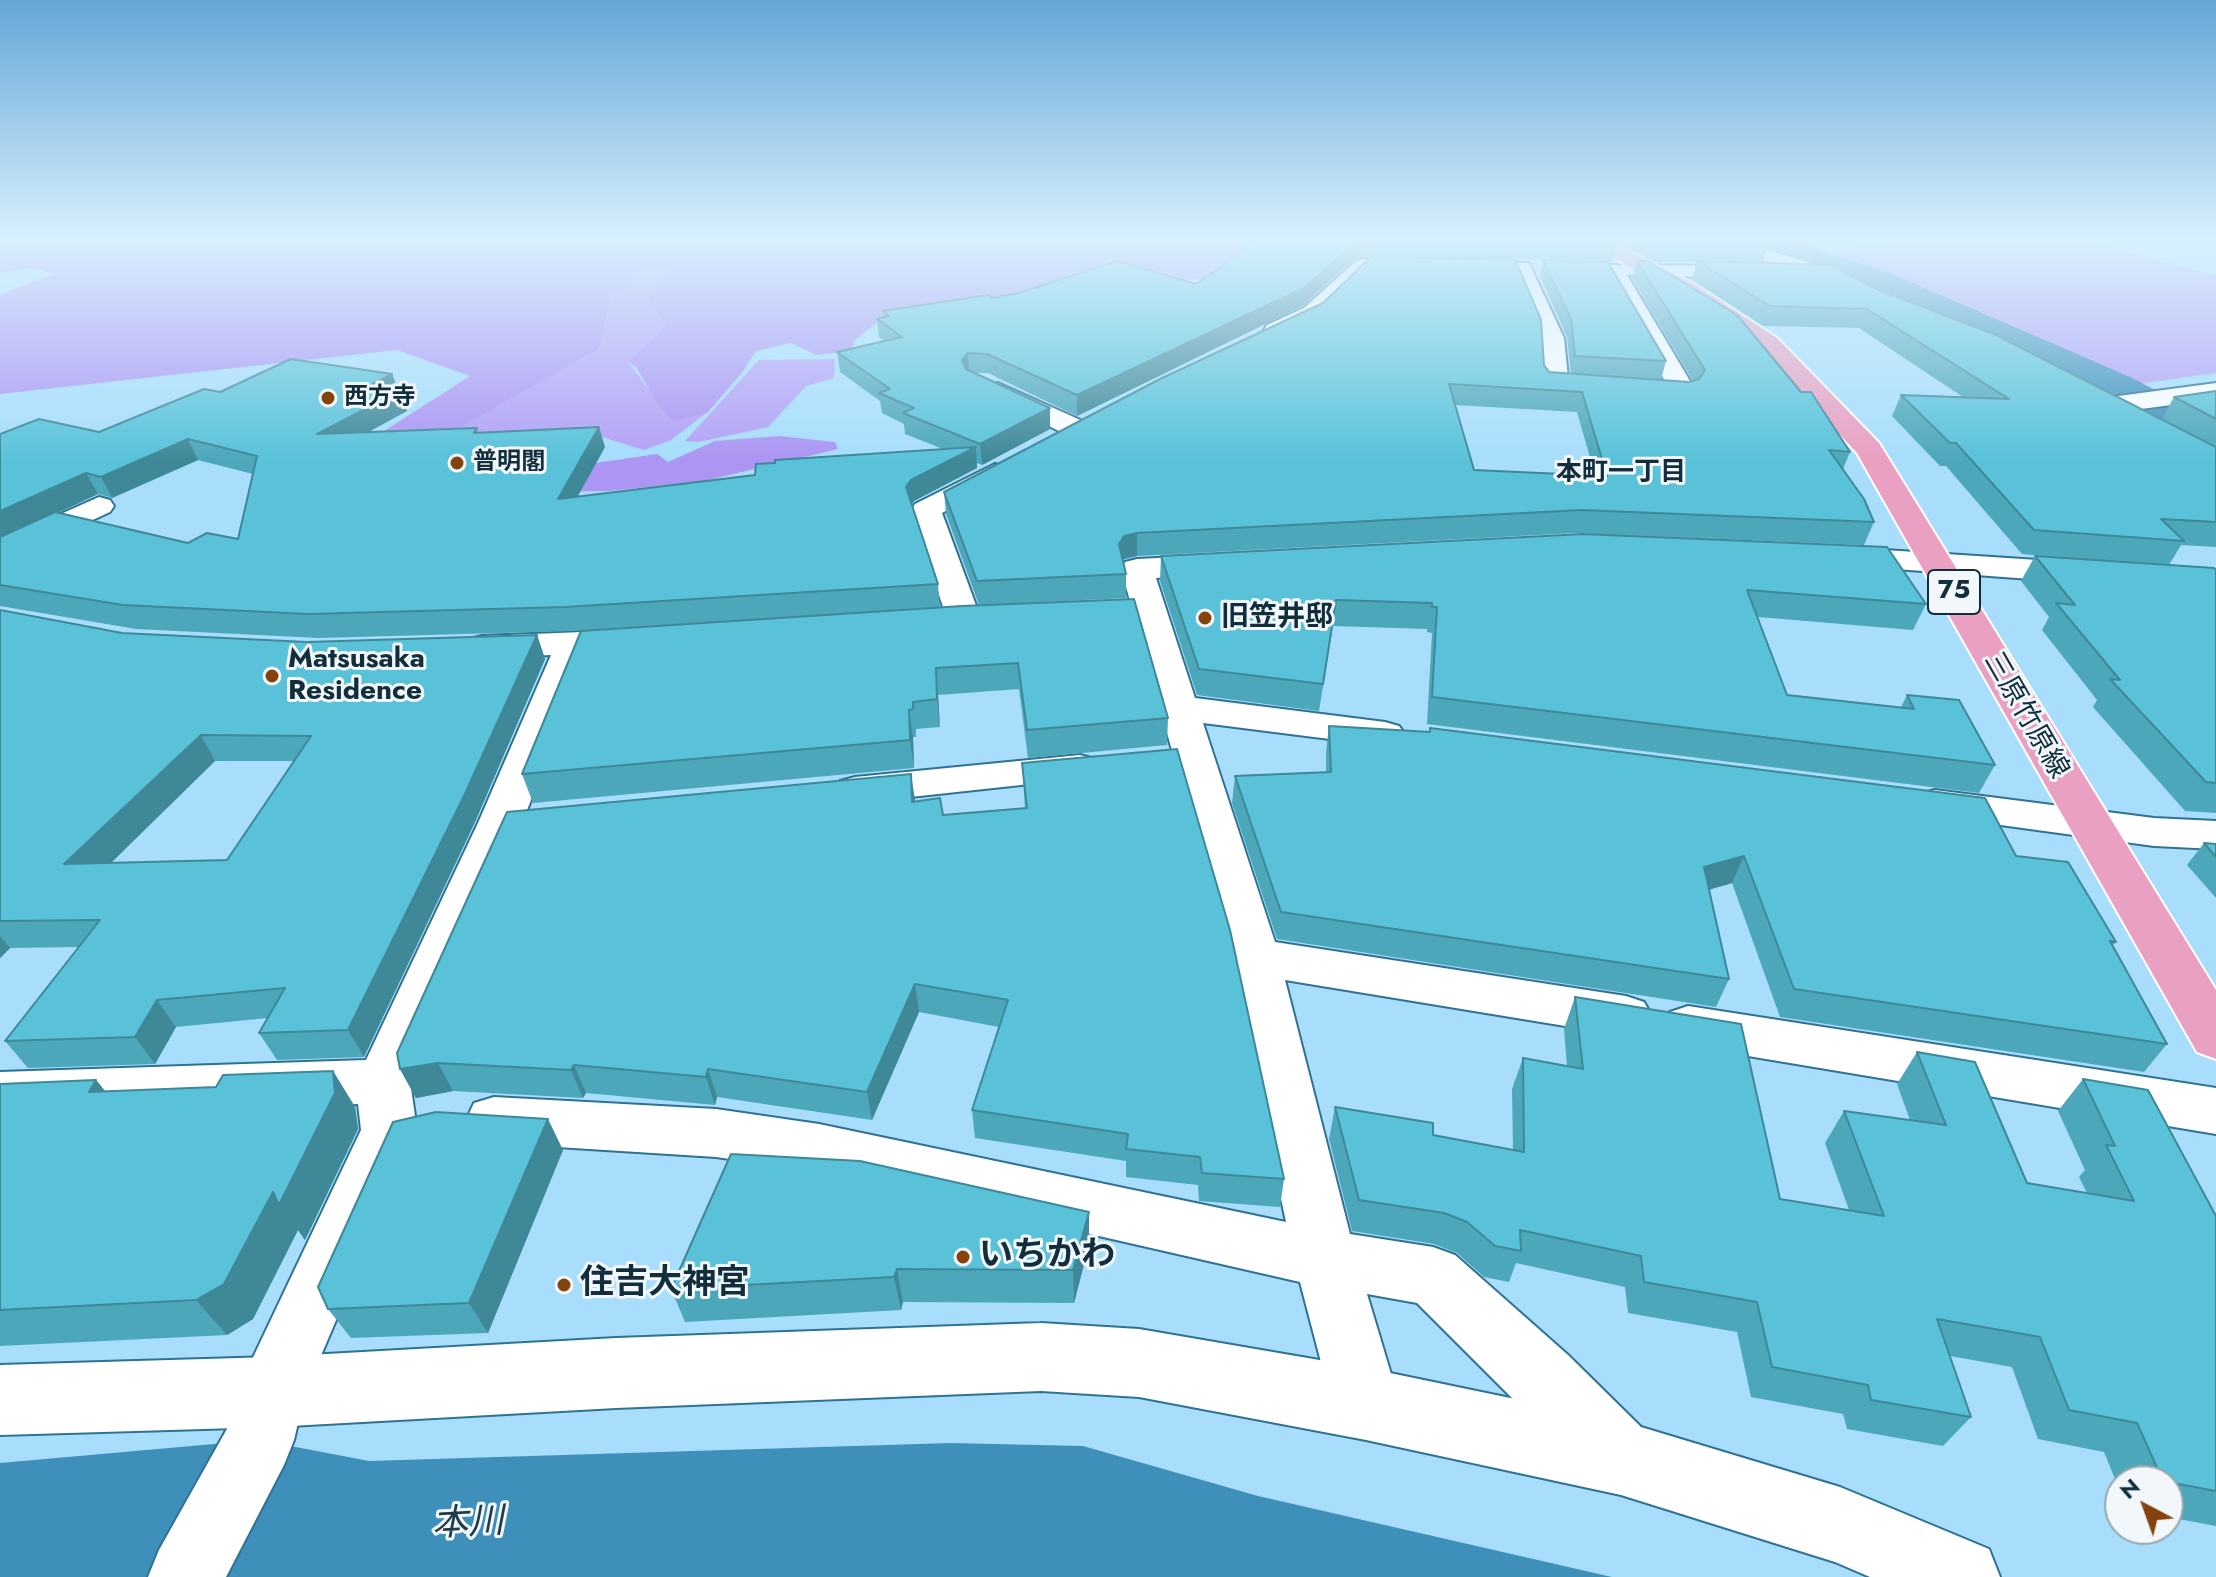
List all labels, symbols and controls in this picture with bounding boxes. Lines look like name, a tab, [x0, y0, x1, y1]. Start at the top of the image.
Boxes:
place label: 西方寺	[344, 384, 416, 412]
marker: 西方寺	[319, 389, 337, 407]
place label: 普明閣	[473, 449, 545, 477]
marker: 普明閣	[448, 454, 466, 472]
district label: 本町一丁目	[1556, 458, 1686, 490]
road number: 75	[1928, 570, 1980, 614]
place label: 旧笠井邸	[1221, 601, 1333, 635]
marker: 旧笠井邸	[1196, 609, 1214, 627]
place label: Matsusaka Residence	[288, 643, 425, 709]
street label: 三原竹原線	[1975, 647, 2075, 785]
marker: Matsusaka Residence	[263, 667, 281, 685]
place label: いちかわ	[979, 1237, 1115, 1277]
marker: いちかわ	[954, 1248, 972, 1266]
place label: 住吉大神宮	[580, 1265, 750, 1305]
marker: 住吉大神宮	[555, 1276, 573, 1294]
north arrow	[2104, 1465, 2184, 1545]
text: N	[2112, 1471, 2147, 1506]
water label: 本川	[431, 1502, 505, 1548]

